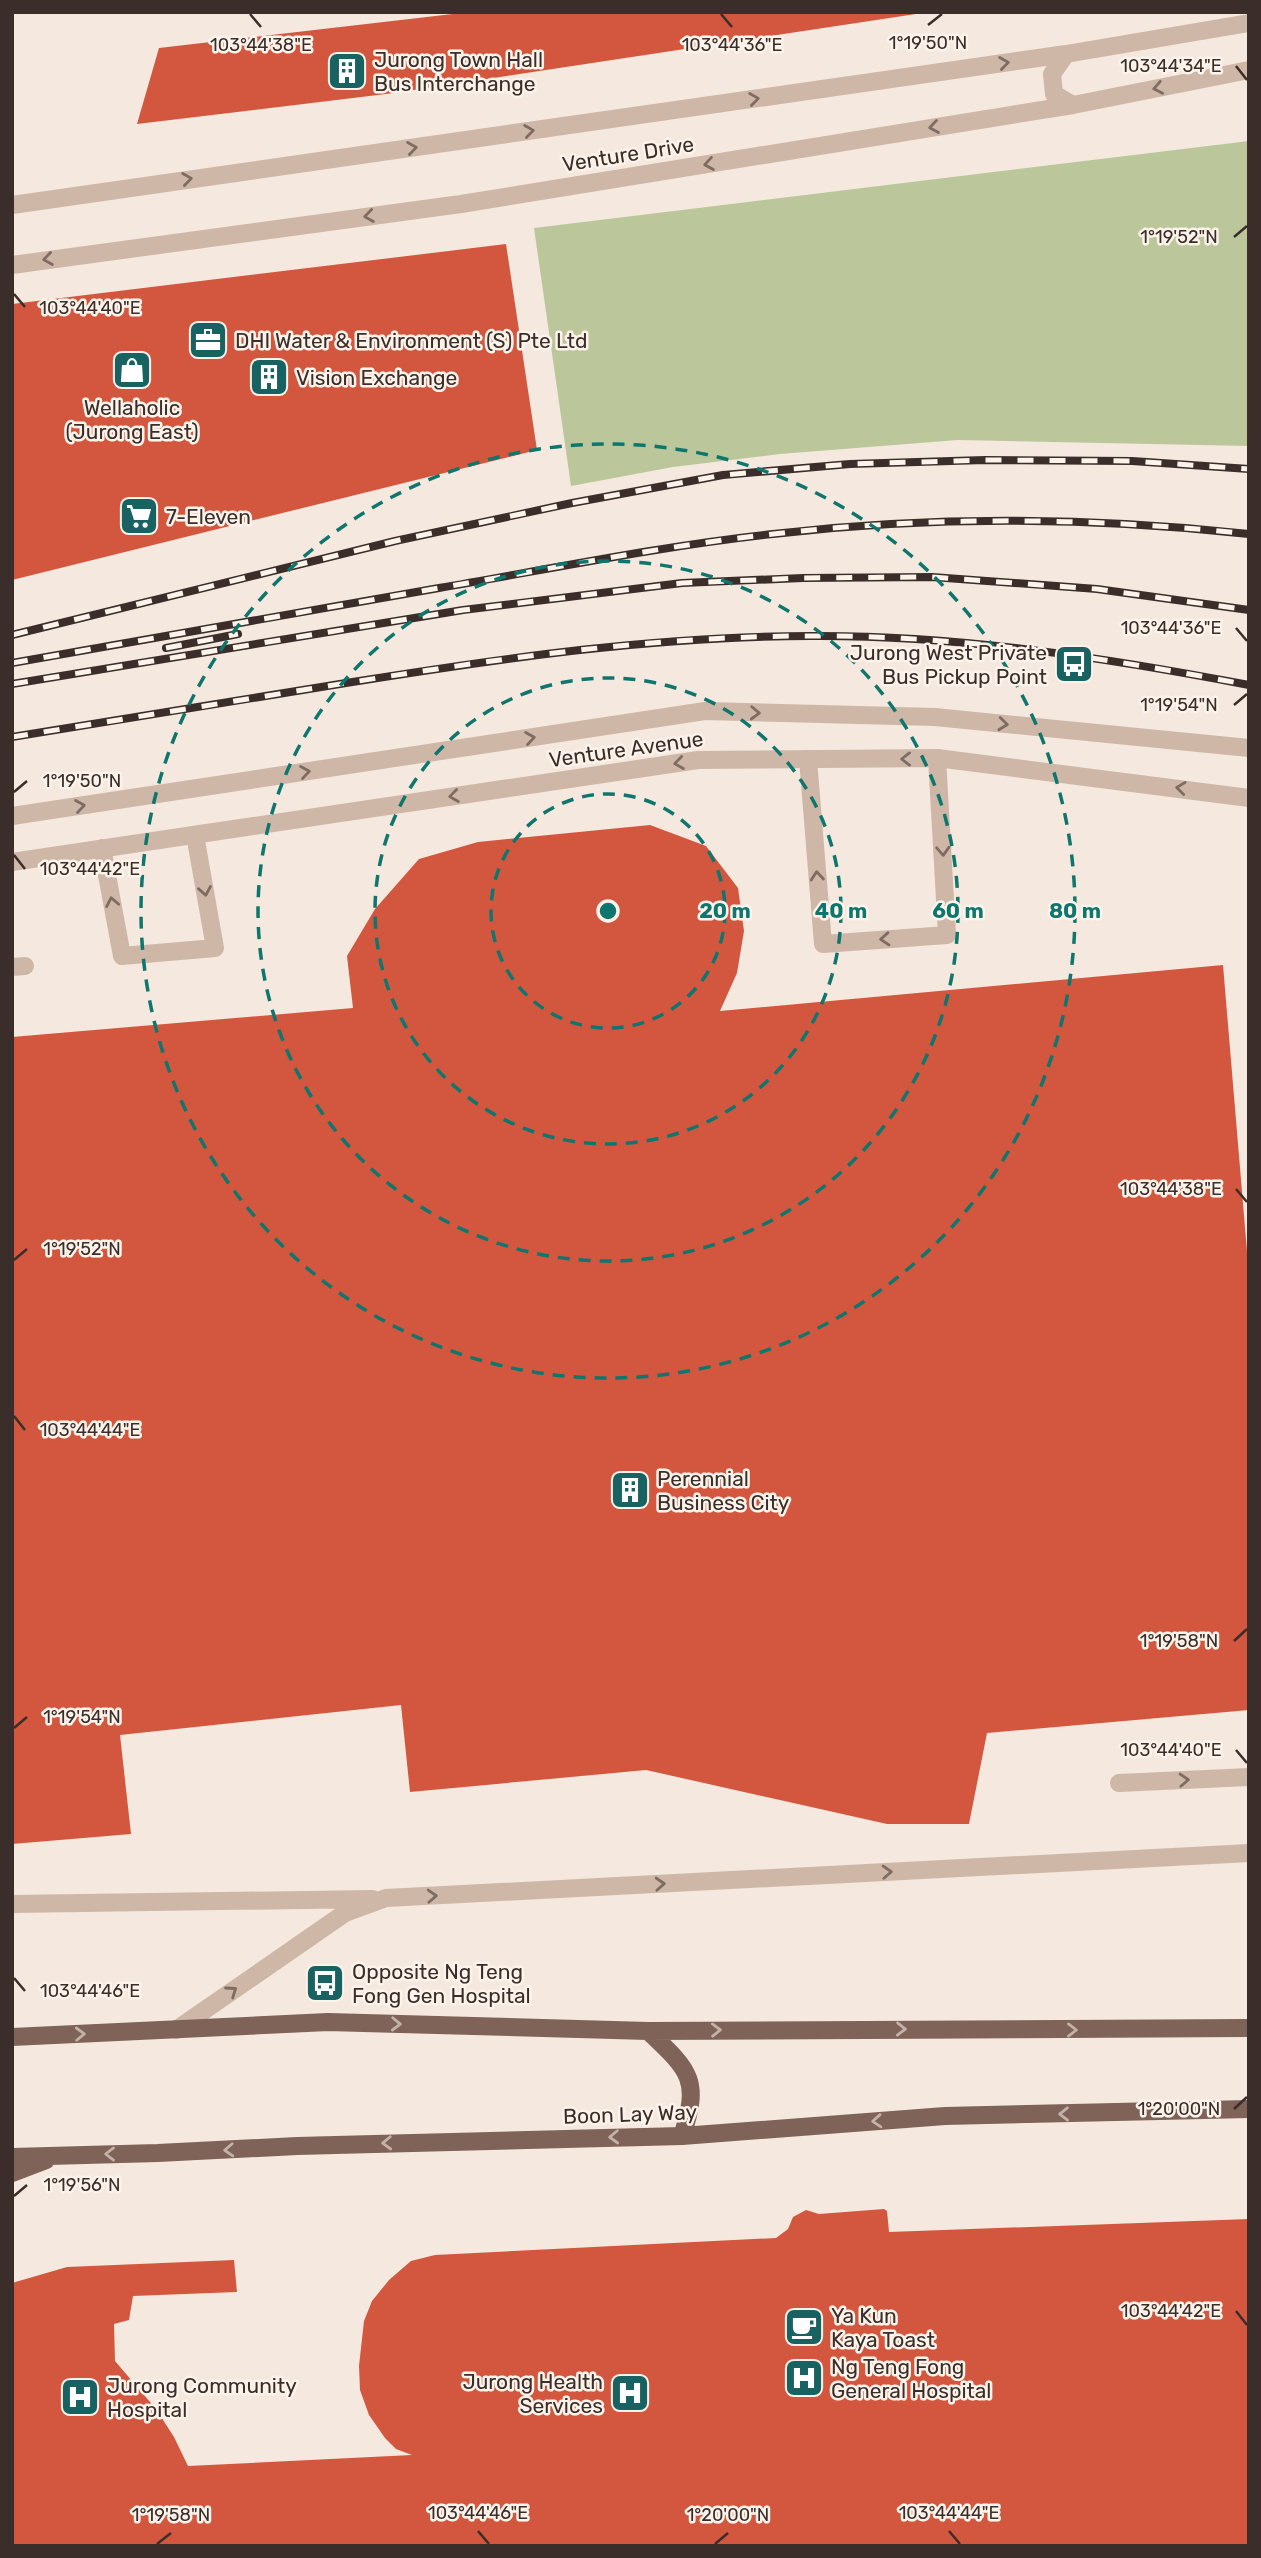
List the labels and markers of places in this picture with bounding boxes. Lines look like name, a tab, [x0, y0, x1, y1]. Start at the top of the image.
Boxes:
place label: Jurong Town Hall Bus Interchange	[374, 47, 543, 96]
building icon: Jurong Town Hall Bus Interchange	[326, 50, 368, 92]
office icon: DHI Water & Environment (S) Pte Ltd	[187, 319, 229, 361]
place label: DHI Water & Environment (S) Pte Ltd	[235, 328, 588, 353]
shop icon: Wellaholic (Jurong East)	[111, 349, 153, 391]
building icon: Vision Exchange	[248, 356, 290, 398]
place label: Vision Exchange	[296, 365, 457, 390]
place label: Wellaholic (Jurong East)	[65, 395, 199, 444]
supermarket icon: 7-Eleven	[118, 495, 160, 537]
place label: 7-Eleven	[166, 504, 251, 529]
place label: Jurong West Private Bus Pickup Point	[850, 640, 1047, 689]
bus stop icon: Jurong West Private Bus Pickup Point	[1053, 643, 1095, 685]
centre of rings	[596, 899, 620, 923]
place label: Perennial Business City	[657, 1466, 790, 1515]
building icon: Perennial Business City	[609, 1469, 651, 1511]
place label: Opposite Ng Teng Fong Gen Hospital	[352, 1959, 531, 2008]
bus stop icon: Opposite Ng Teng Fong Gen Hospital	[304, 1962, 346, 2004]
place label: Ya Kun Kaya Toast	[831, 2303, 935, 2352]
cafe icon: Ya Kun Kaya Toast	[783, 2306, 825, 2348]
place label: Ng Teng Fong General Hospital	[831, 2354, 991, 2403]
hospital icon: Ng Teng Fong General Hospital	[783, 2357, 825, 2399]
place label: Jurong Health Services	[462, 2369, 603, 2418]
hospital icon: Jurong Health Services	[609, 2372, 651, 2414]
place label: Jurong Community Hospital	[107, 2373, 297, 2422]
hospital icon: Jurong Community Hospital	[59, 2376, 101, 2418]

